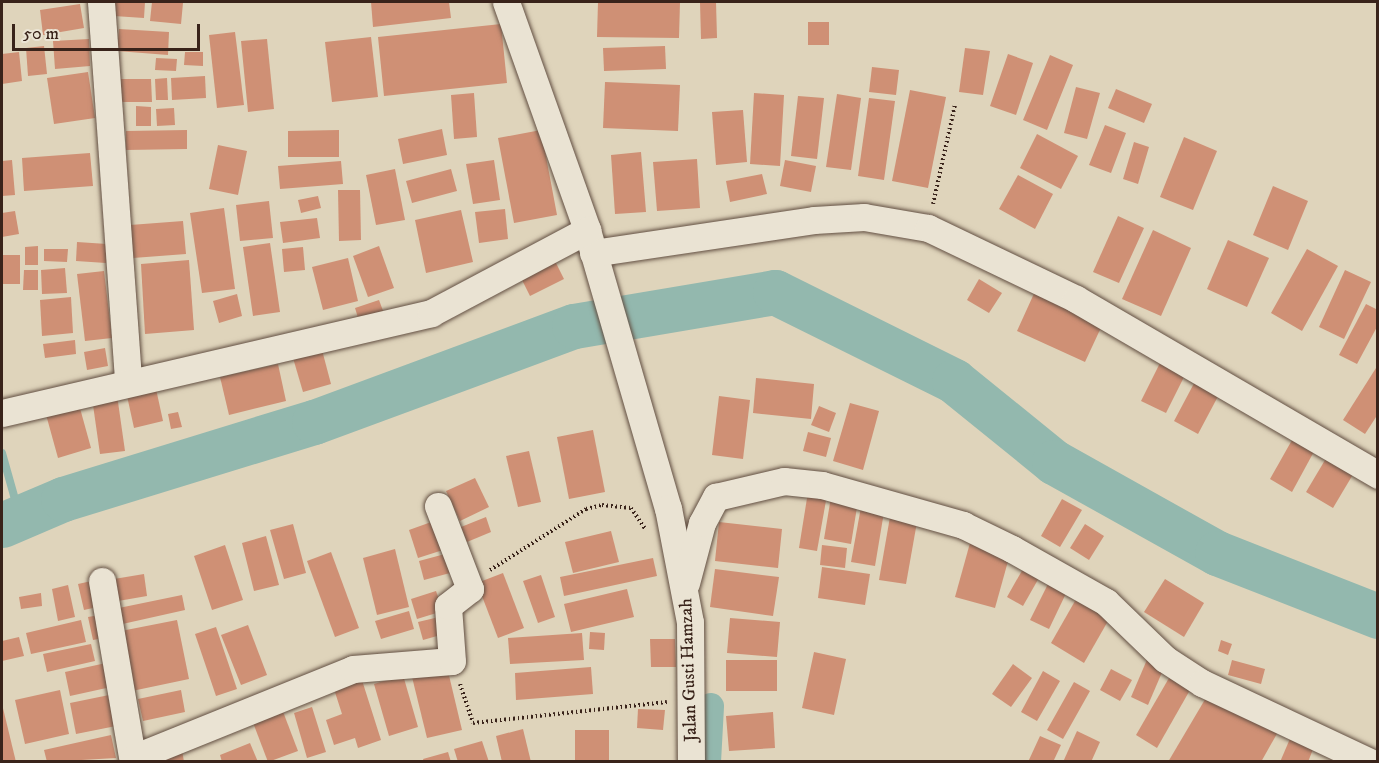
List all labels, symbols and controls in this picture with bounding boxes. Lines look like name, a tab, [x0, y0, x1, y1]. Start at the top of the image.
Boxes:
scale bar	[15, 12, 202, 50]
text: 50 m	[23, 23, 59, 45]
street label: Jalan Gusti Hamzah	[676, 598, 702, 742]

